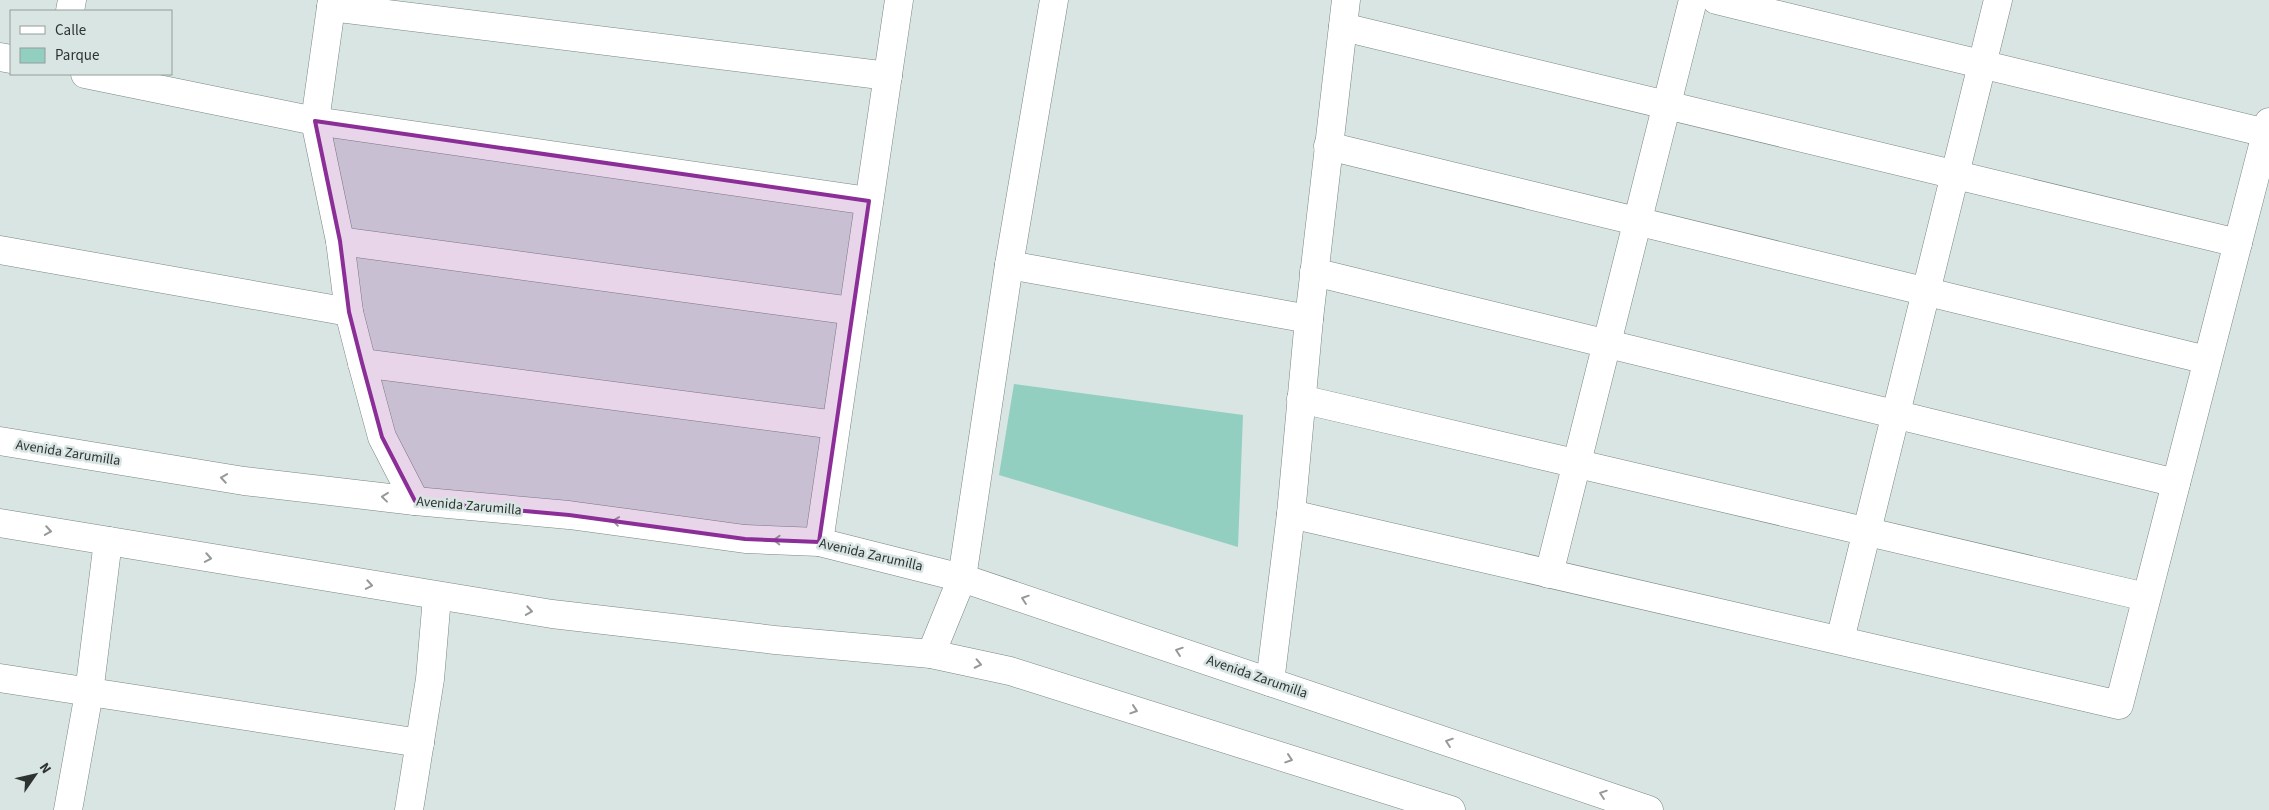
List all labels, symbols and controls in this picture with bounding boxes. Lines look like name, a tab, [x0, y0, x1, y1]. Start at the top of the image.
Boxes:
legend	[10, 10, 172, 75]
text: Calle	[55, 20, 86, 41]
text: Parque	[55, 45, 99, 66]
street label: Avenida Zarumilla	[14, 435, 122, 471]
one-way arrow	[219, 473, 228, 483]
street label: Avenida Zarumilla	[415, 491, 523, 521]
one-way arrow	[381, 492, 389, 503]
one-way arrow	[612, 516, 620, 527]
one-way arrow	[44, 526, 52, 536]
street label: Avenida Zarumilla	[817, 533, 925, 577]
one-way arrow	[773, 535, 781, 545]
one-way arrow	[204, 553, 213, 563]
one-way arrow	[364, 580, 373, 590]
one-way arrow	[1021, 595, 1029, 605]
one-way arrow	[525, 605, 533, 615]
one-way arrow	[1175, 647, 1183, 657]
street label: Avenida Zarumilla	[1204, 650, 1310, 704]
one-way arrow	[974, 658, 983, 669]
one-way arrow	[1129, 704, 1138, 714]
one-way arrow	[1445, 738, 1453, 748]
north arrow	[10, 750, 60, 800]
one-way arrow	[1284, 753, 1293, 763]
text: N	[34, 759, 56, 778]
one-way arrow	[1599, 790, 1607, 800]

